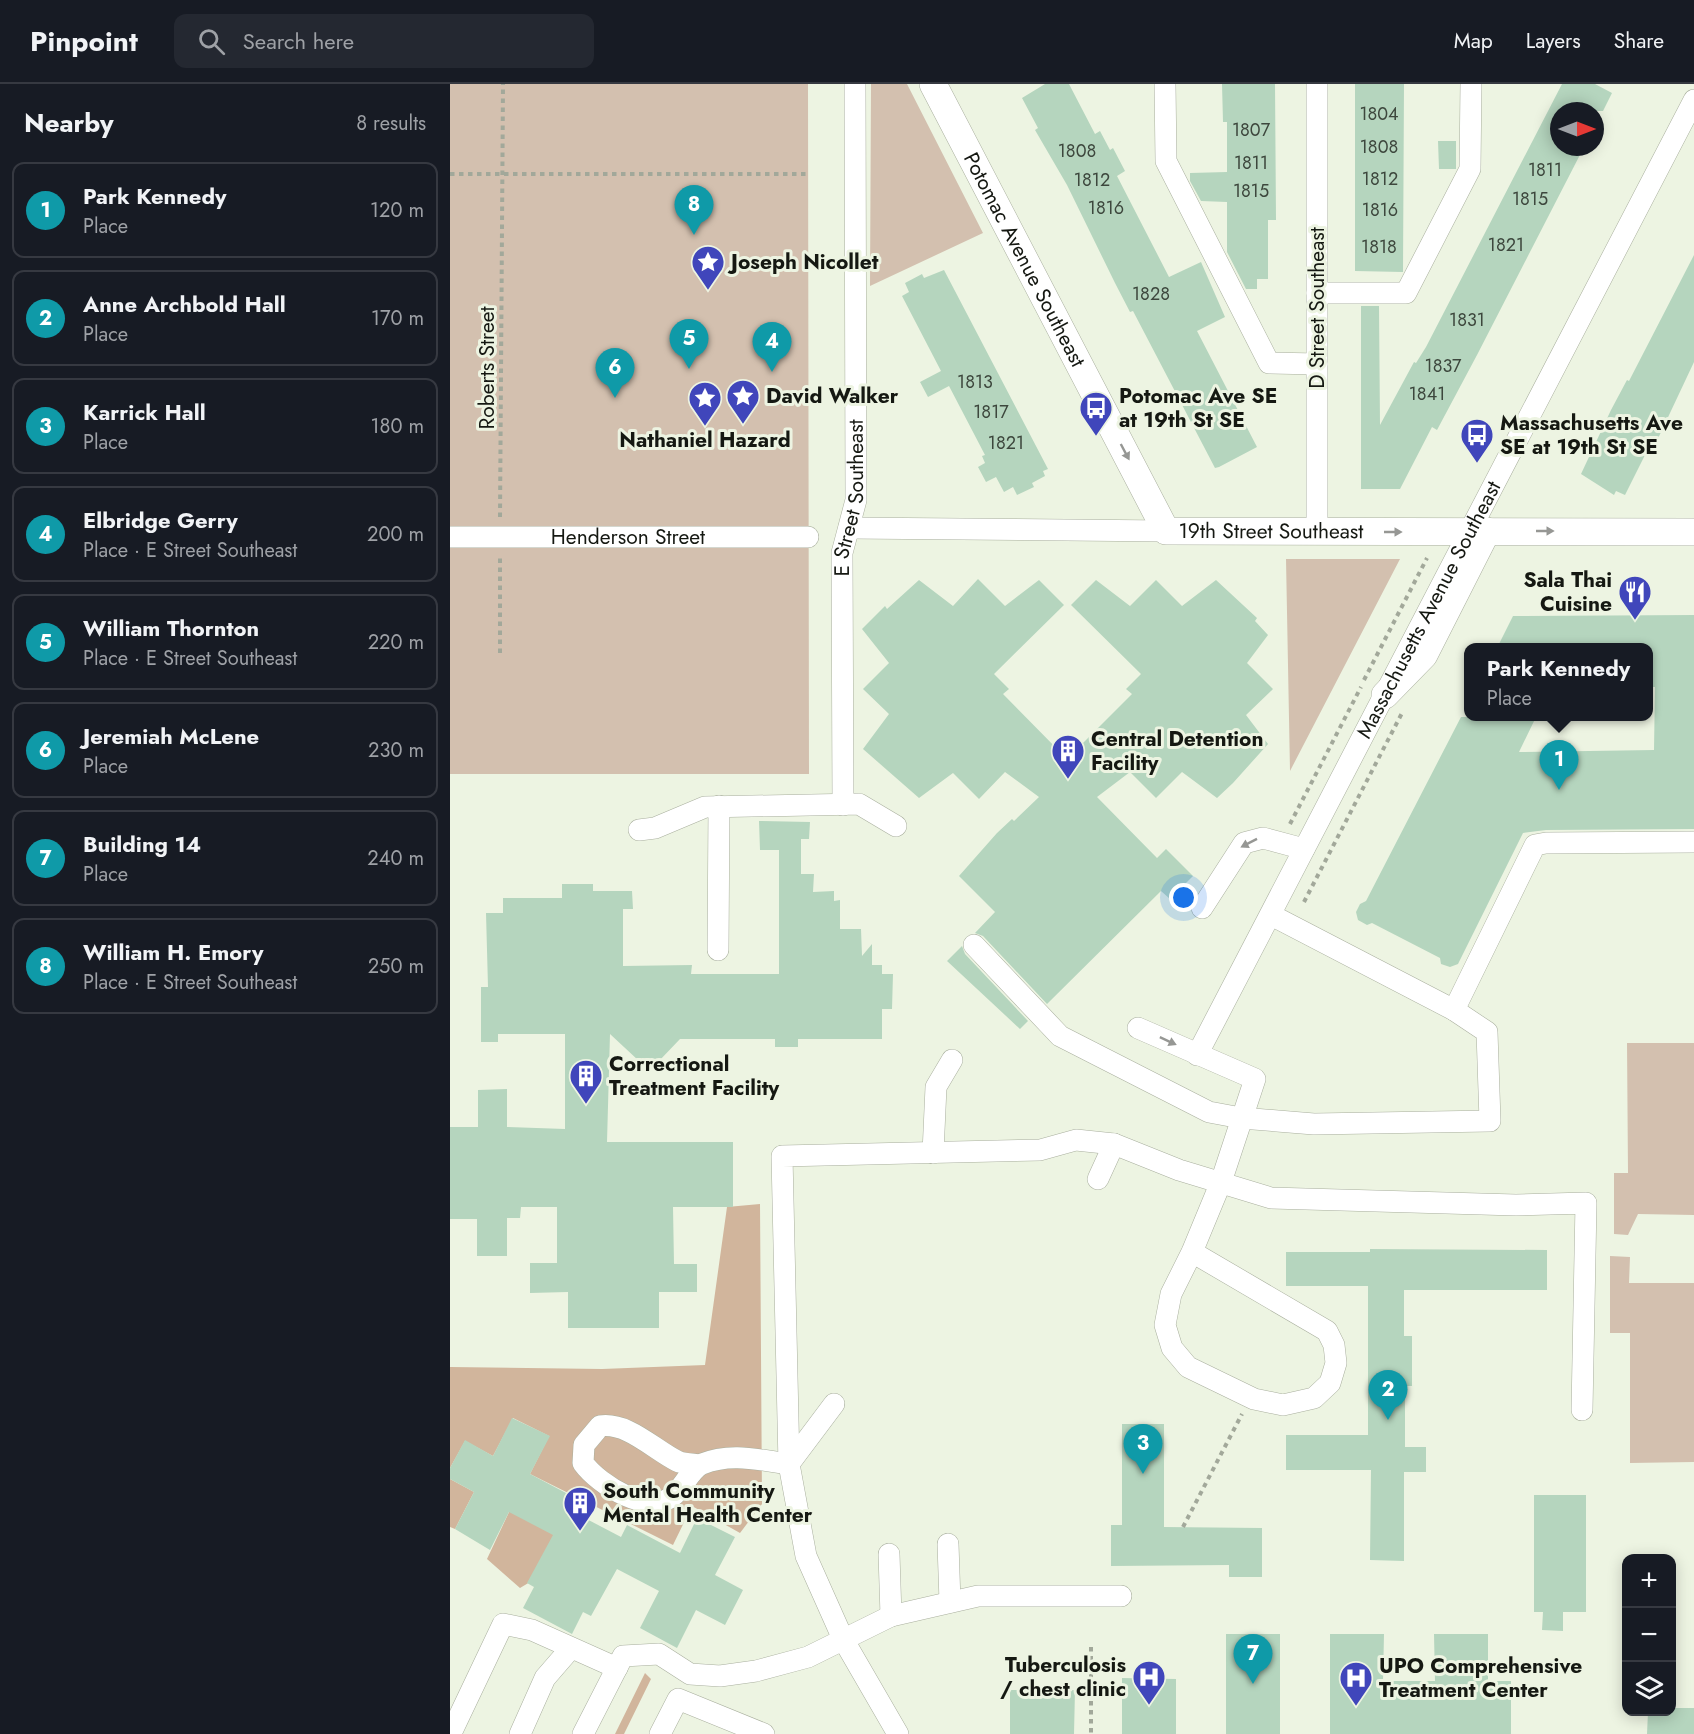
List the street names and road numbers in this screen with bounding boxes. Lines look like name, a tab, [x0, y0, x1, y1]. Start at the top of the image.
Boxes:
street label: Potomac Avenue Southeast	[956, 147, 1093, 372]
street label: D Street Southeast	[1302, 227, 1332, 389]
street label: Roberts Street	[472, 306, 502, 430]
street label: E Street Southeast	[826, 419, 871, 577]
street label: Massachusetts Avenue Southeast	[1349, 476, 1508, 744]
street label: 19th Street Southeast	[1178, 516, 1363, 546]
street label: Henderson Street	[551, 522, 705, 552]

